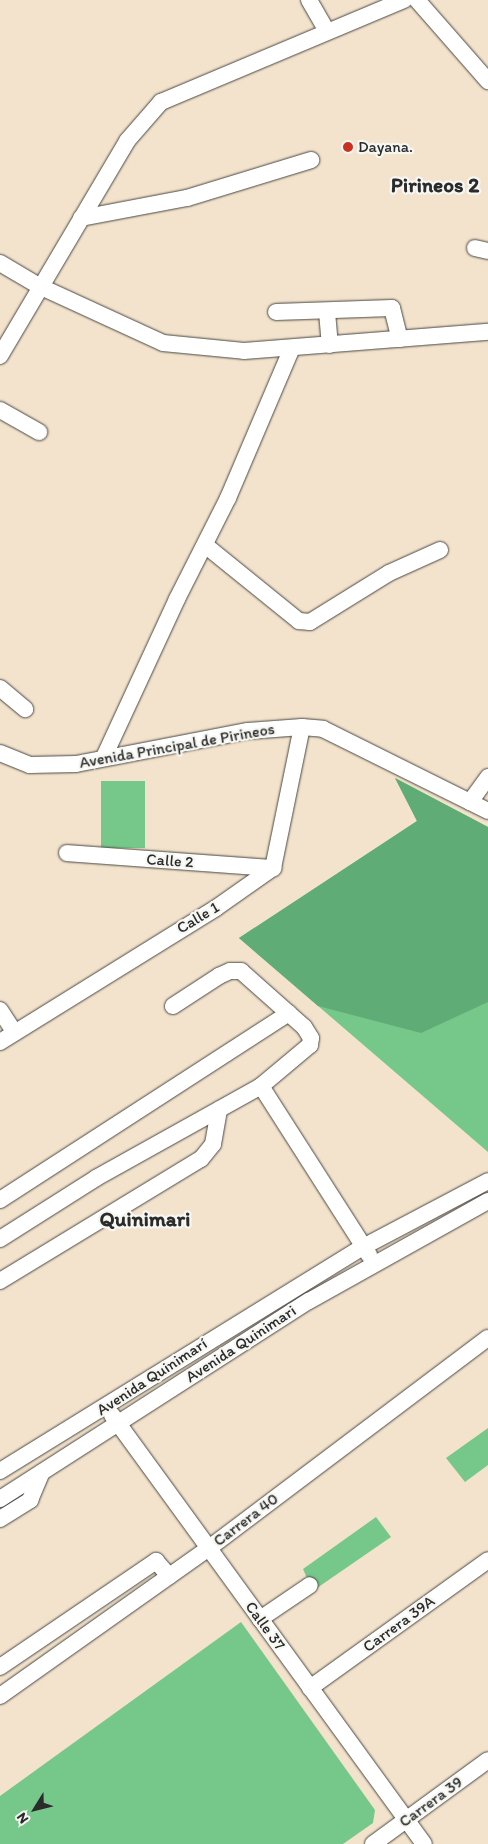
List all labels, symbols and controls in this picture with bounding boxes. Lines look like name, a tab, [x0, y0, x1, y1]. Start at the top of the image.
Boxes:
place label: Dayana.	[358, 137, 413, 157]
marker: Dayana.	[342, 141, 354, 153]
district label: Pirineos 2	[391, 172, 479, 198]
street label: Avenida Principal de Pirineos	[78, 719, 276, 773]
street label: Calle 2	[146, 850, 194, 872]
street label: Calle 1	[173, 898, 223, 938]
district label: Quinimari	[100, 1206, 190, 1232]
street label: Avenida Quinimari	[182, 1301, 300, 1387]
street label: Avenida Quinimarí	[93, 1334, 211, 1420]
street label: Carrera 40	[210, 1489, 282, 1551]
street label: Carrera 39A	[359, 1591, 439, 1657]
street label: Calle 37	[241, 1598, 289, 1654]
street label: Carrera 39	[395, 1772, 467, 1832]
north arrow	[10, 1784, 60, 1834]
text: N	[13, 1809, 32, 1827]

